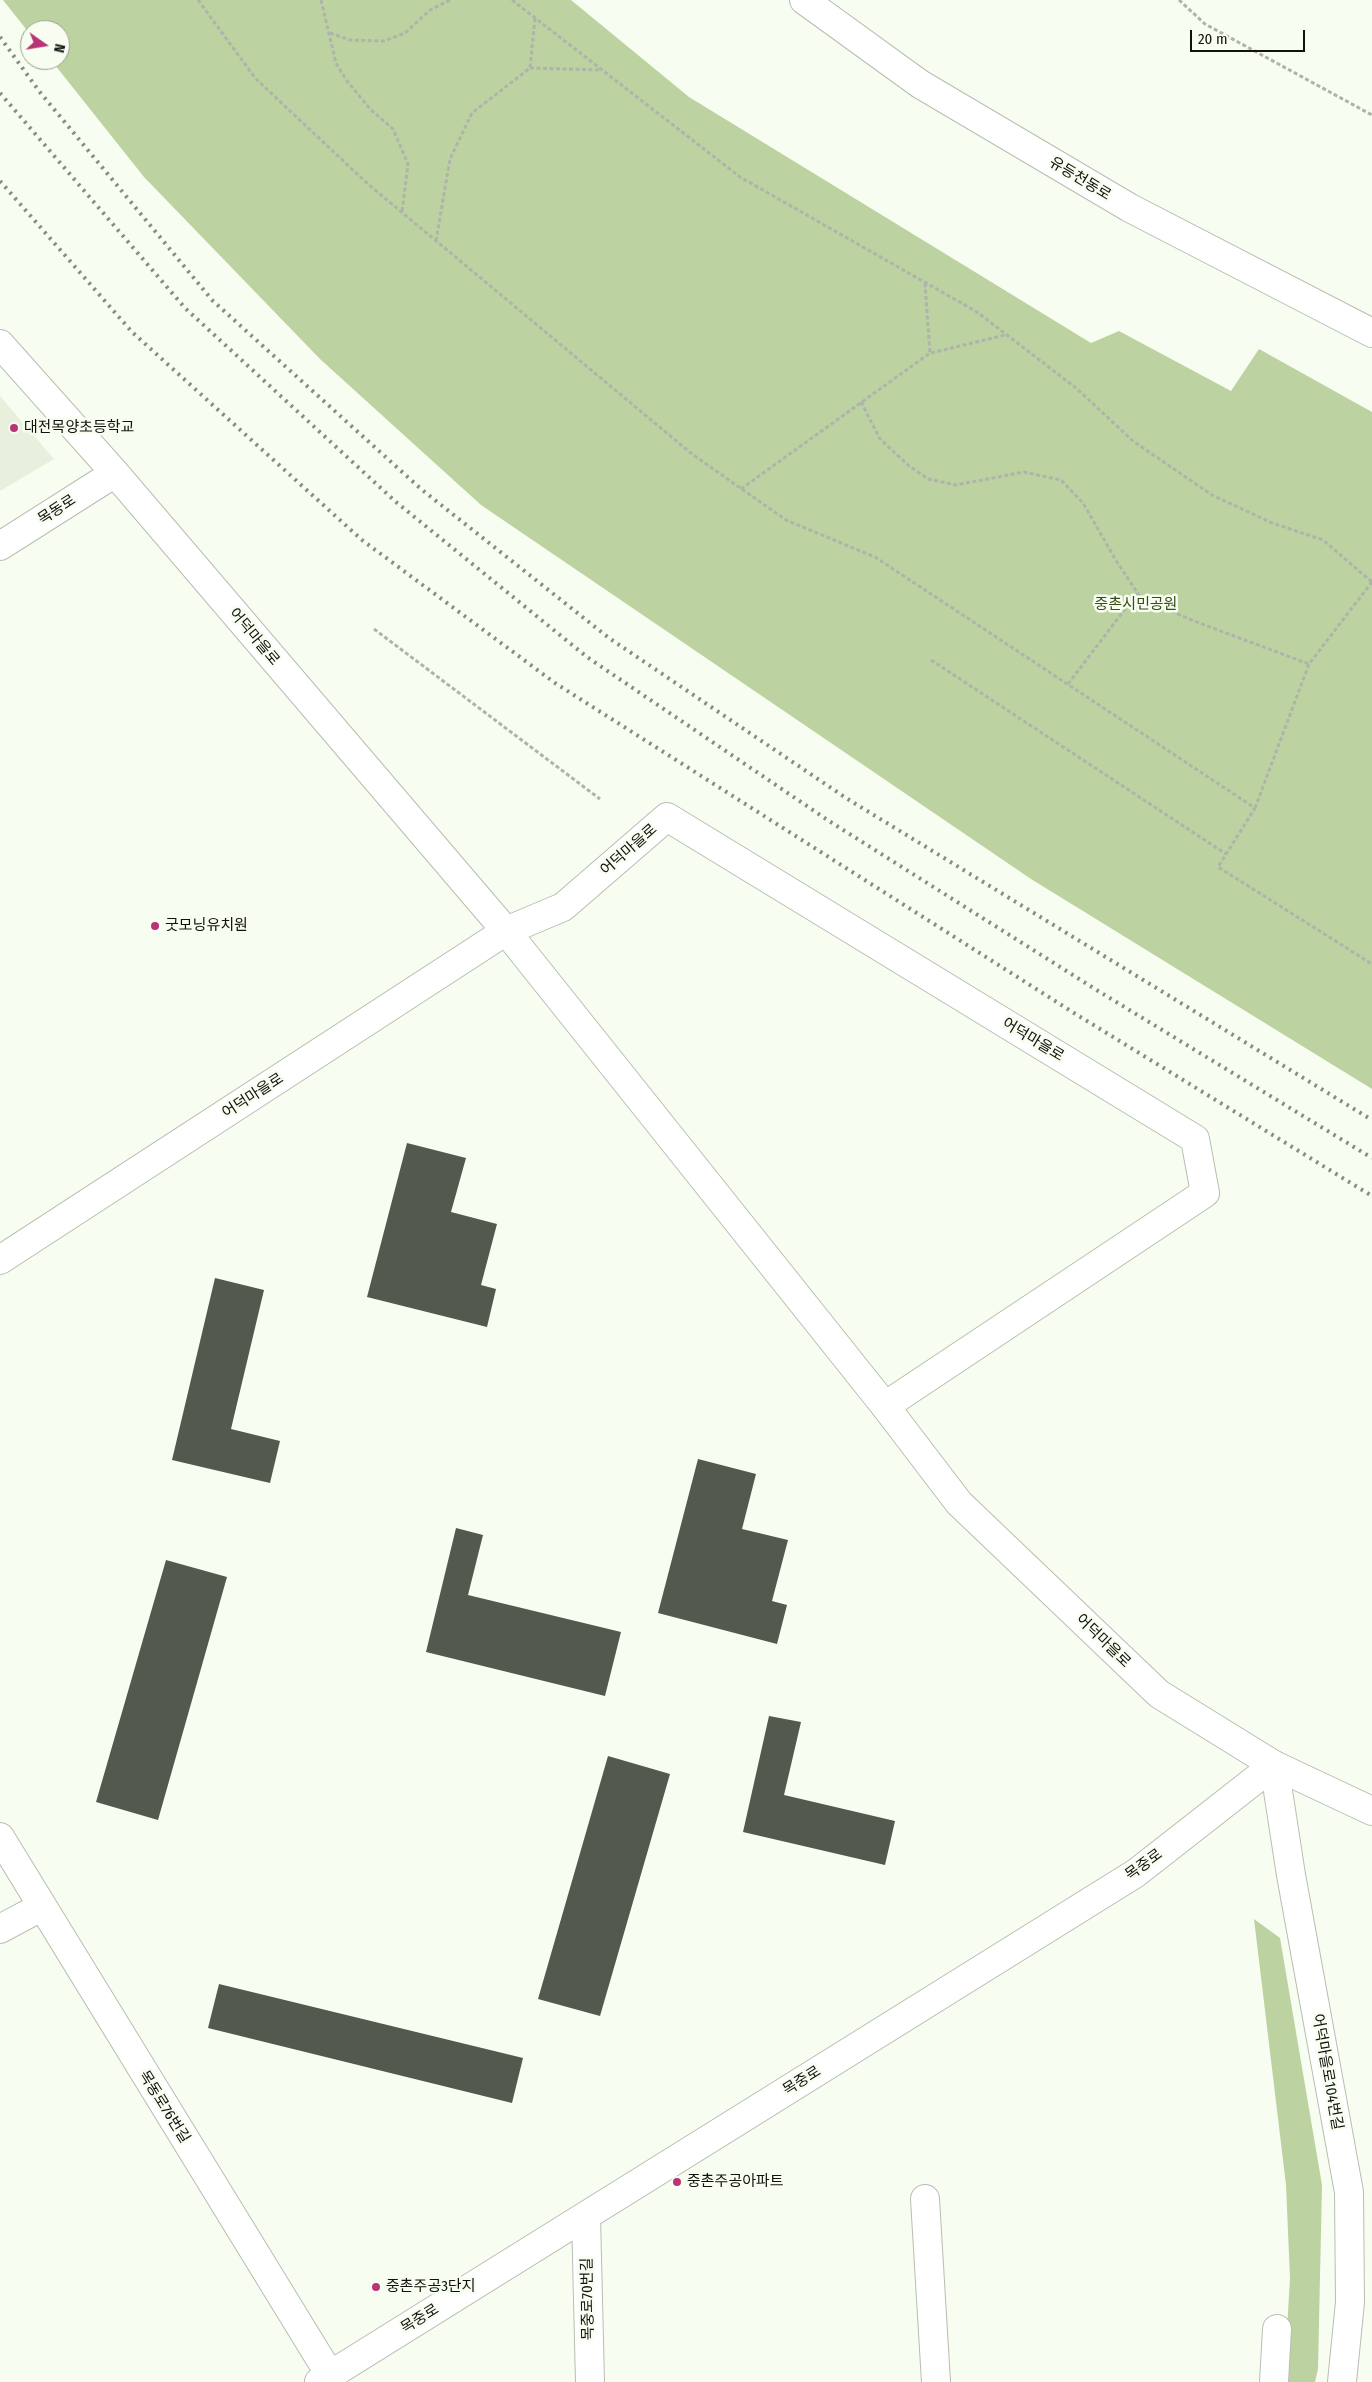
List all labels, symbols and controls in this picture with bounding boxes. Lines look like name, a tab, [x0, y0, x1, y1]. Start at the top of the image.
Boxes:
north arrow	[20, 20, 70, 70]
scale bar	[1192, 20, 1307, 52]
text: 20 m	[1198, 30, 1228, 48]
text: N	[50, 42, 68, 54]
street label: 유등천동로	[1046, 154, 1114, 204]
place label: 대전목양초등학교	[24, 419, 134, 437]
marker: 대전목양초등학교	[8, 422, 20, 434]
street label: 목동로	[35, 491, 79, 529]
park label: 중촌시민공원	[1095, 596, 1177, 614]
street label: 어덕마을로	[225, 605, 283, 669]
street label: 어덕마을로	[597, 821, 661, 879]
place label: 굿모닝유치원	[165, 917, 248, 935]
marker: 굿모닝유치원	[149, 920, 161, 932]
street label: 어덕마을로	[999, 1015, 1067, 1065]
street label: 어덕마을로	[219, 1070, 287, 1122]
street label: 어덕마을로	[1072, 1611, 1134, 1671]
street label: 목중로	[1122, 1846, 1166, 1884]
street label: 어덕마을로104번길	[1308, 2013, 1346, 2131]
street label: 목중로	[780, 2062, 824, 2100]
street label: 목동로76번길	[135, 2067, 193, 2147]
place label: 중촌주공아파트	[687, 2173, 784, 2191]
marker: 중촌주공아파트	[671, 2176, 683, 2188]
street label: 목중로70번길	[578, 2257, 598, 2341]
place label: 중촌주공3단지	[386, 2278, 476, 2296]
marker: 중촌주공3단지	[370, 2281, 382, 2293]
street label: 목중로	[398, 2300, 442, 2338]

